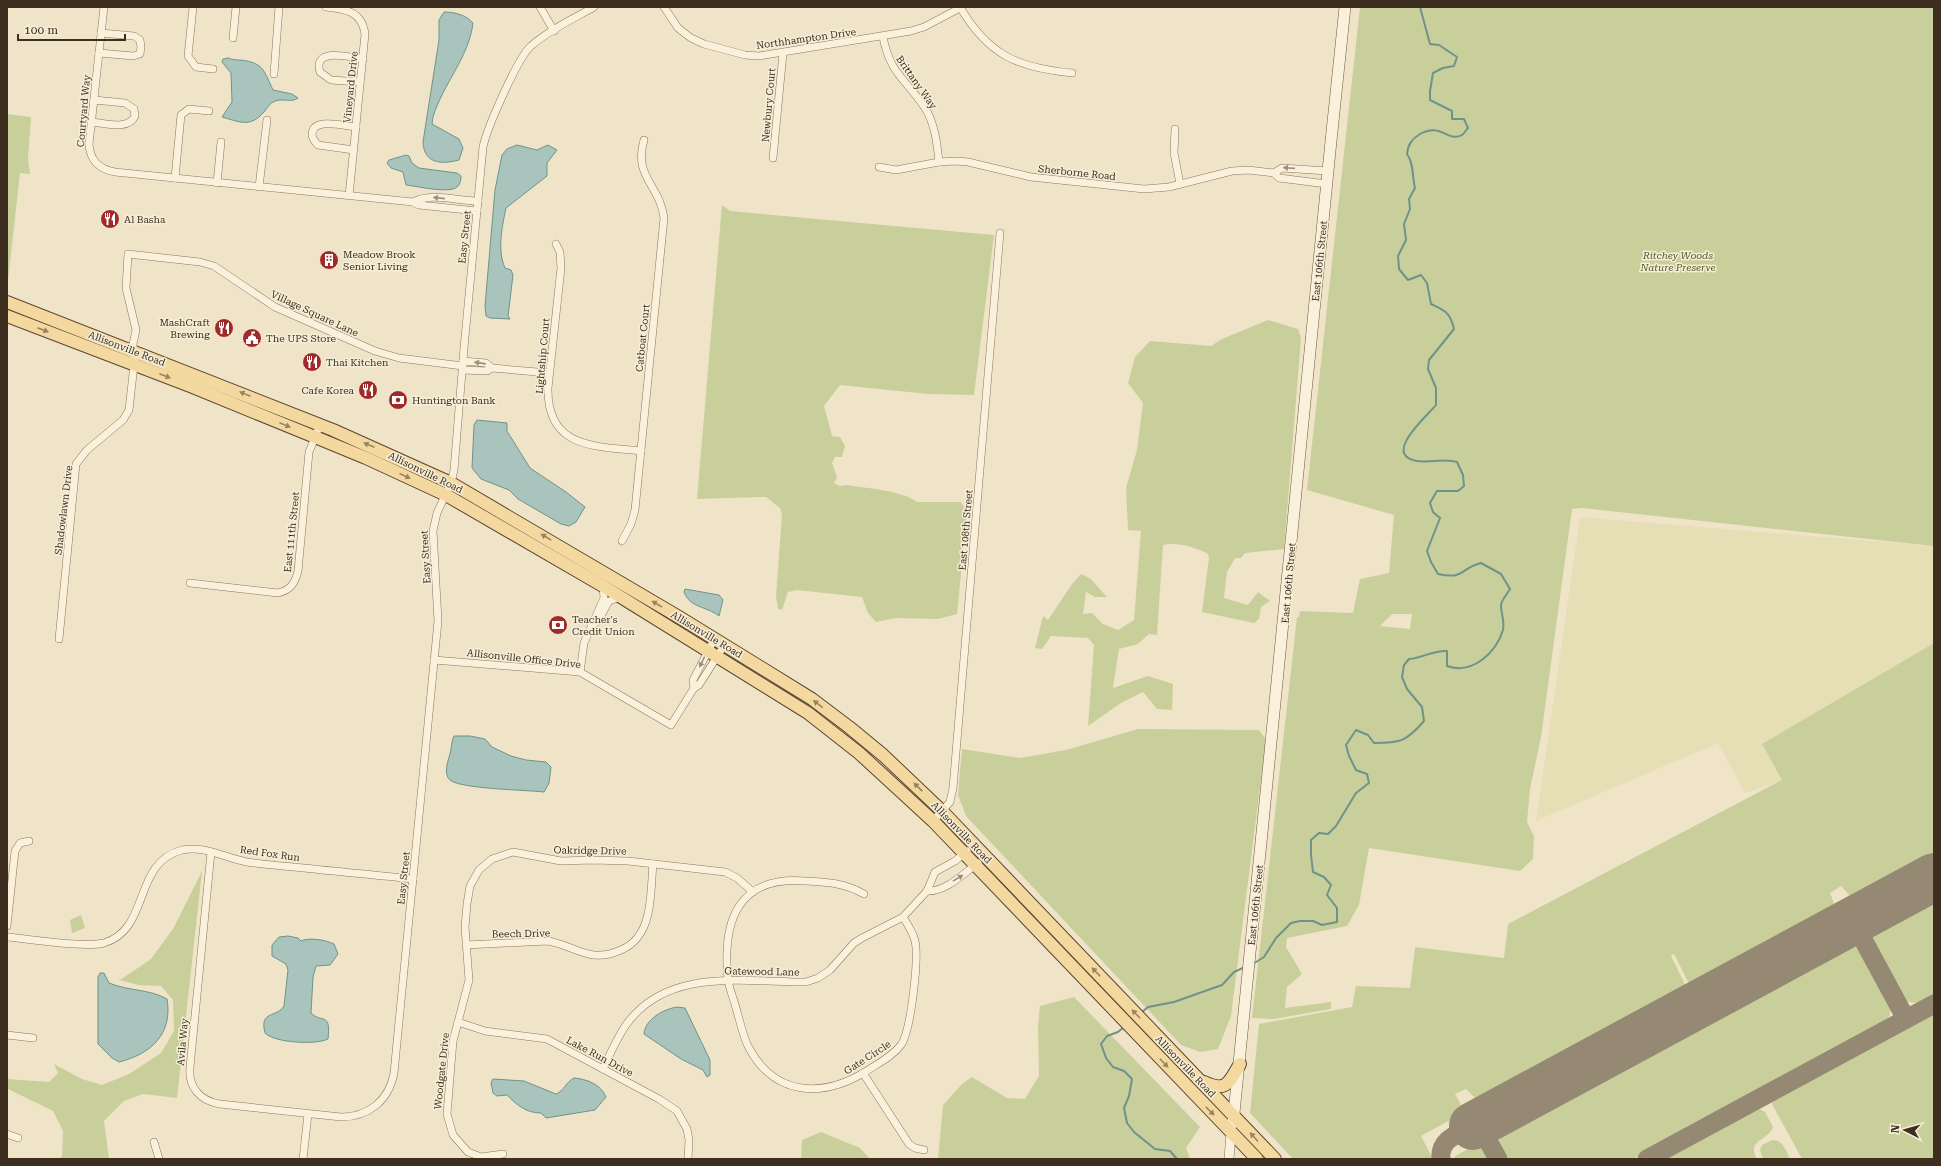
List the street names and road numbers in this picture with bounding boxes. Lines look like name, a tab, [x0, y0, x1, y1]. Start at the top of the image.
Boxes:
street label: Northhampton Drive	[755, 26, 857, 51]
street label: Vineyard Drive	[341, 50, 360, 124]
street label: Brittany Way	[894, 54, 939, 111]
street label: Newbury Court	[760, 67, 777, 143]
street label: Courtyard Way	[75, 74, 92, 148]
street label: Sherborne Road	[1038, 163, 1117, 182]
street label: Easy Street	[456, 210, 473, 264]
street label: East 106th Street	[1310, 220, 1329, 302]
street label: Village Square Lane	[269, 288, 361, 339]
street label: Catboat Court	[633, 303, 652, 372]
street label: Lightship Court	[534, 317, 551, 395]
street label: Allisonville Road	[87, 329, 167, 368]
street label: Allisonville Road	[387, 450, 465, 496]
street label: Shadowlawn Drive	[53, 464, 75, 556]
street label: East 108th Street	[956, 489, 975, 571]
street label: East 111th Street	[282, 491, 301, 573]
street label: Easy Street	[419, 530, 432, 584]
street label: East 106th Street	[1279, 542, 1298, 624]
street label: Allisonville Road	[669, 609, 745, 660]
street label: Allisonville Office Drive	[466, 647, 582, 670]
street label: Allisonville Road	[929, 799, 994, 866]
street label: Red Fox Run	[239, 844, 301, 863]
street label: Oakridge Drive	[553, 844, 627, 857]
street label: Easy Street	[395, 851, 412, 905]
street label: East 106th Street	[1246, 864, 1265, 946]
street label: Beech Drive	[492, 927, 551, 940]
street label: Gatewood Lane	[724, 965, 800, 978]
street label: Avila Way	[175, 1018, 190, 1066]
street label: Woodgate Drive	[432, 1032, 451, 1110]
street label: Allisonville Road	[1153, 1033, 1218, 1100]
street label: Lake Run Drive	[565, 1034, 635, 1079]
street label: Gate Circle	[842, 1038, 893, 1077]

